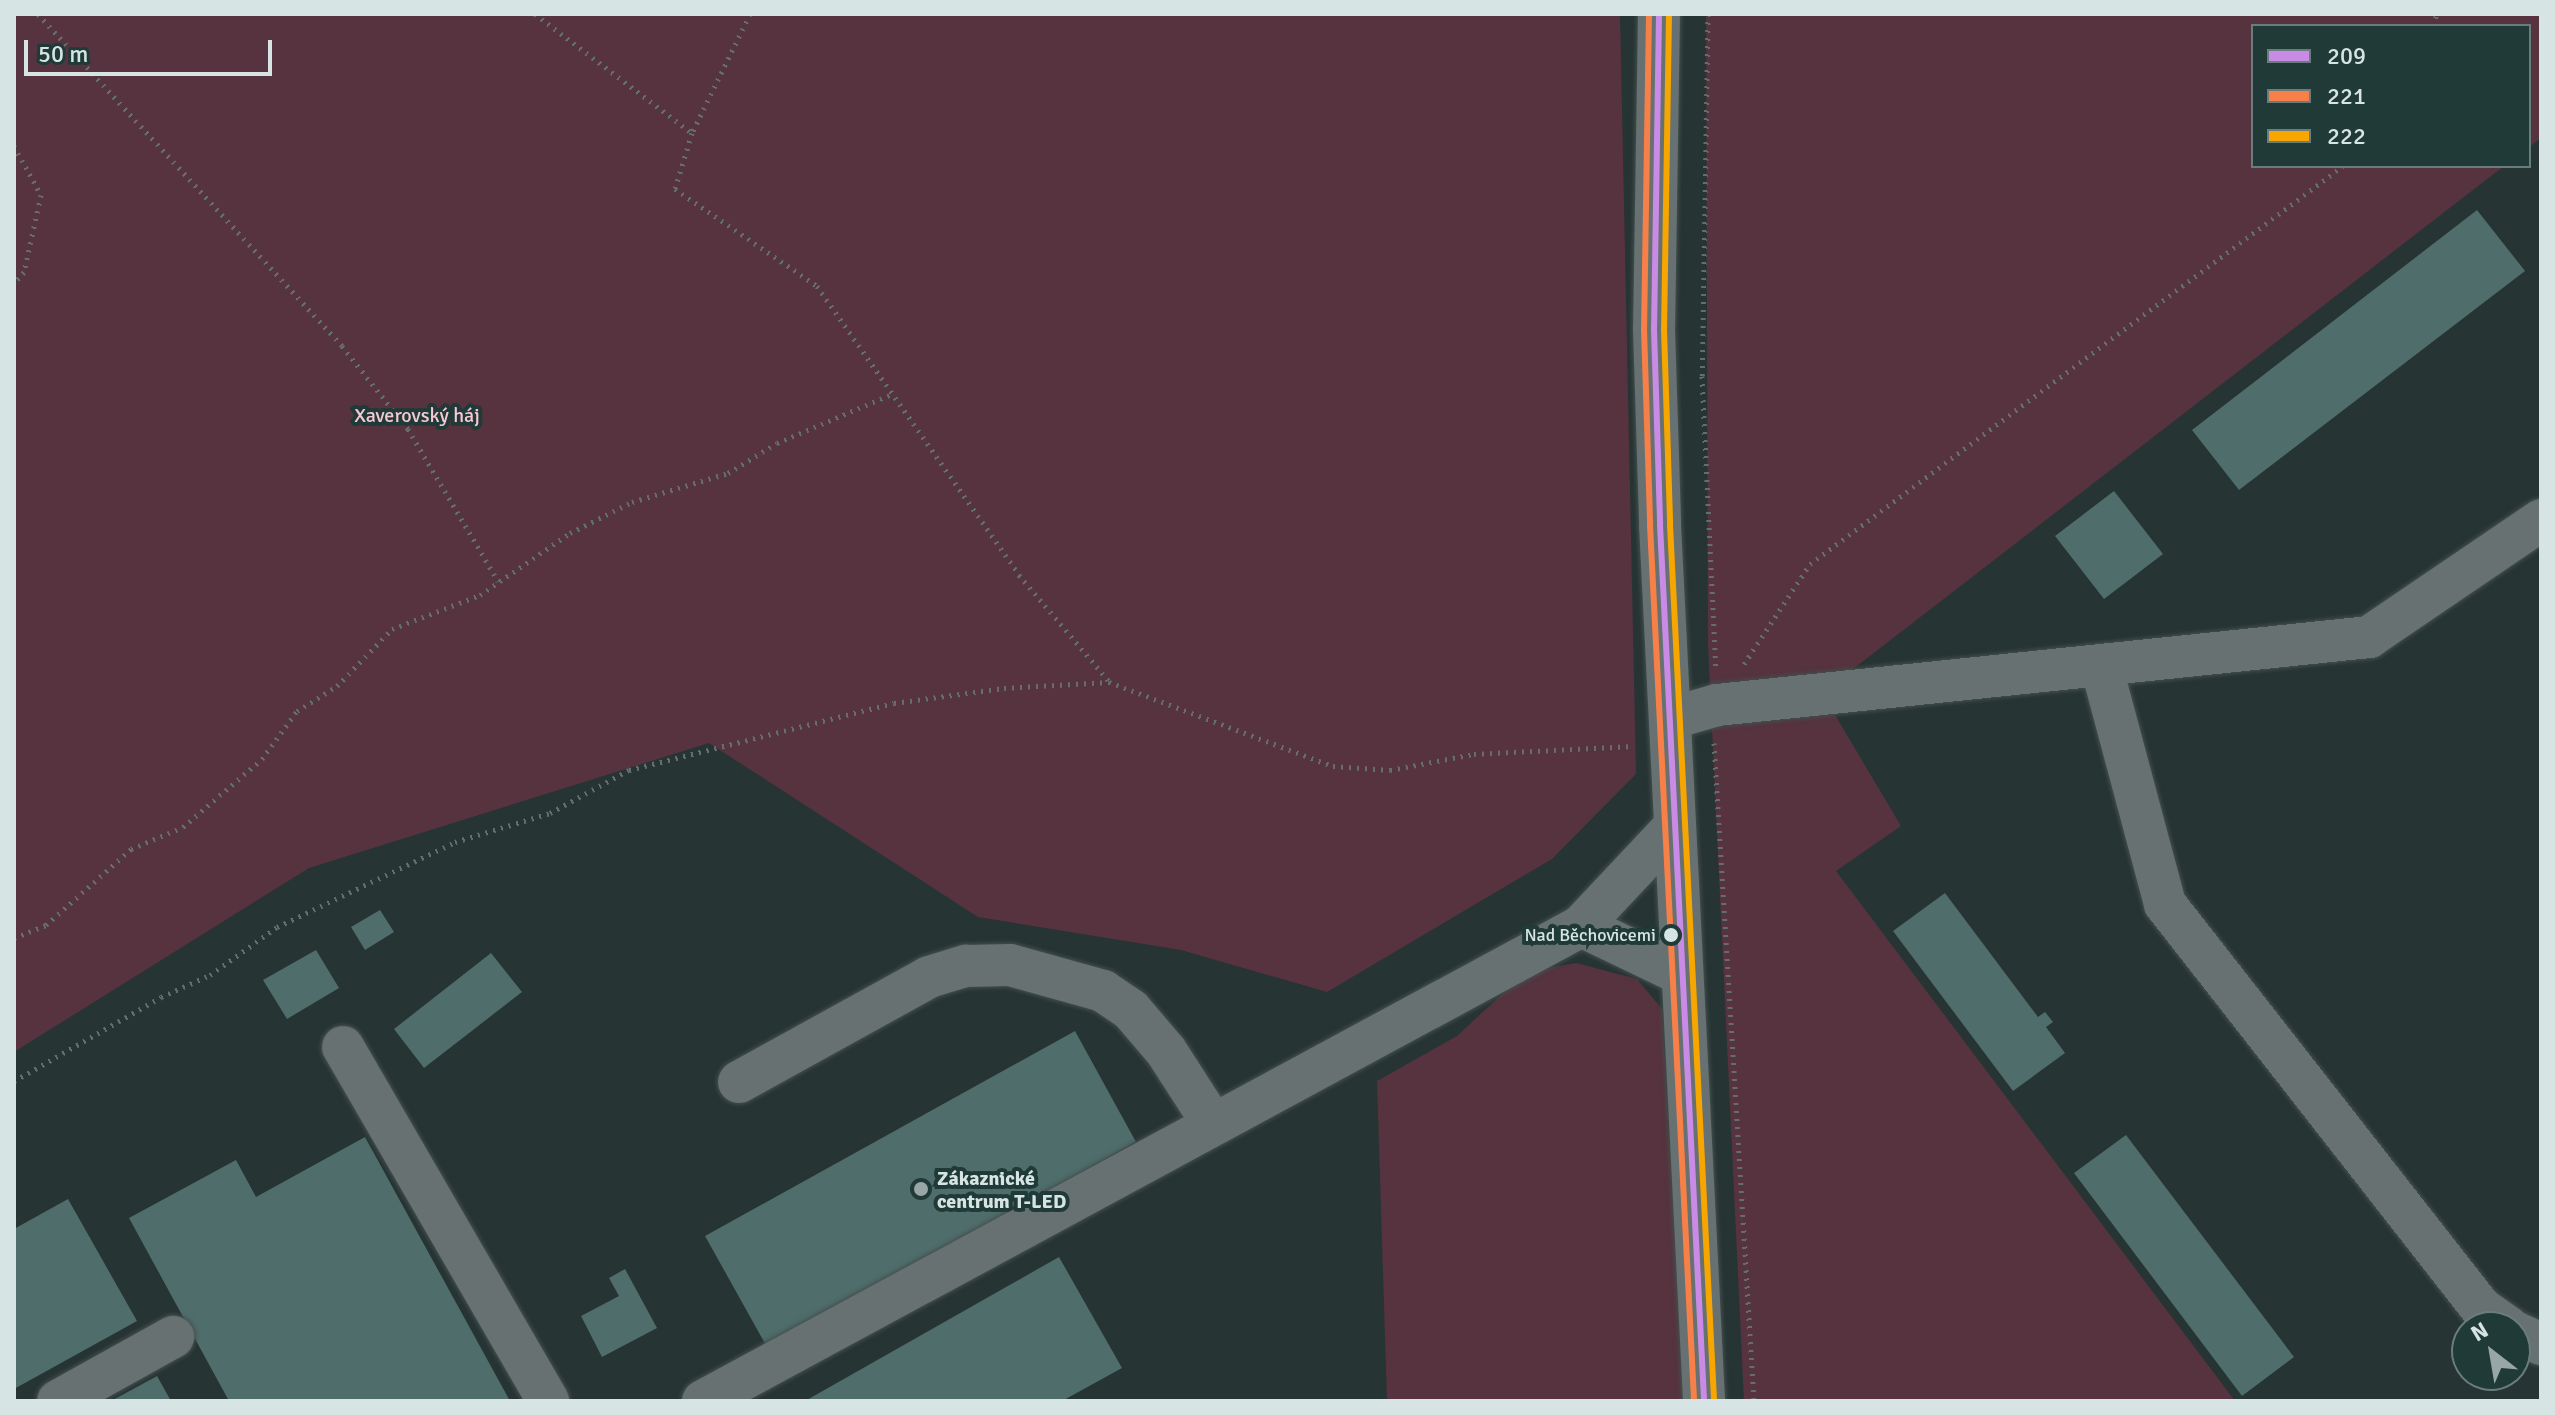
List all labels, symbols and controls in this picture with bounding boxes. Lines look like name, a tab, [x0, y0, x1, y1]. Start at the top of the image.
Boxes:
scale bar	[28, 24, 276, 74]
legend	[2251, 24, 2531, 168]
text: 50 m	[38, 39, 88, 69]
text: 209	[2327, 41, 2366, 71]
text: 221	[2327, 81, 2366, 111]
text: 222	[2327, 121, 2366, 151]
park label: Xaverovský háj	[354, 403, 480, 427]
place label: Nad Běchovicemi	[1524, 924, 1656, 946]
marker: Nad Běchovicemi	[1663, 927, 1679, 943]
place label: Zákaznické centrum T-LED	[937, 1166, 1066, 1213]
marker: Zákaznické centrum T-LED	[912, 1180, 930, 1198]
north arrow	[2451, 1311, 2531, 1391]
text: N	[2466, 1316, 2493, 1347]

